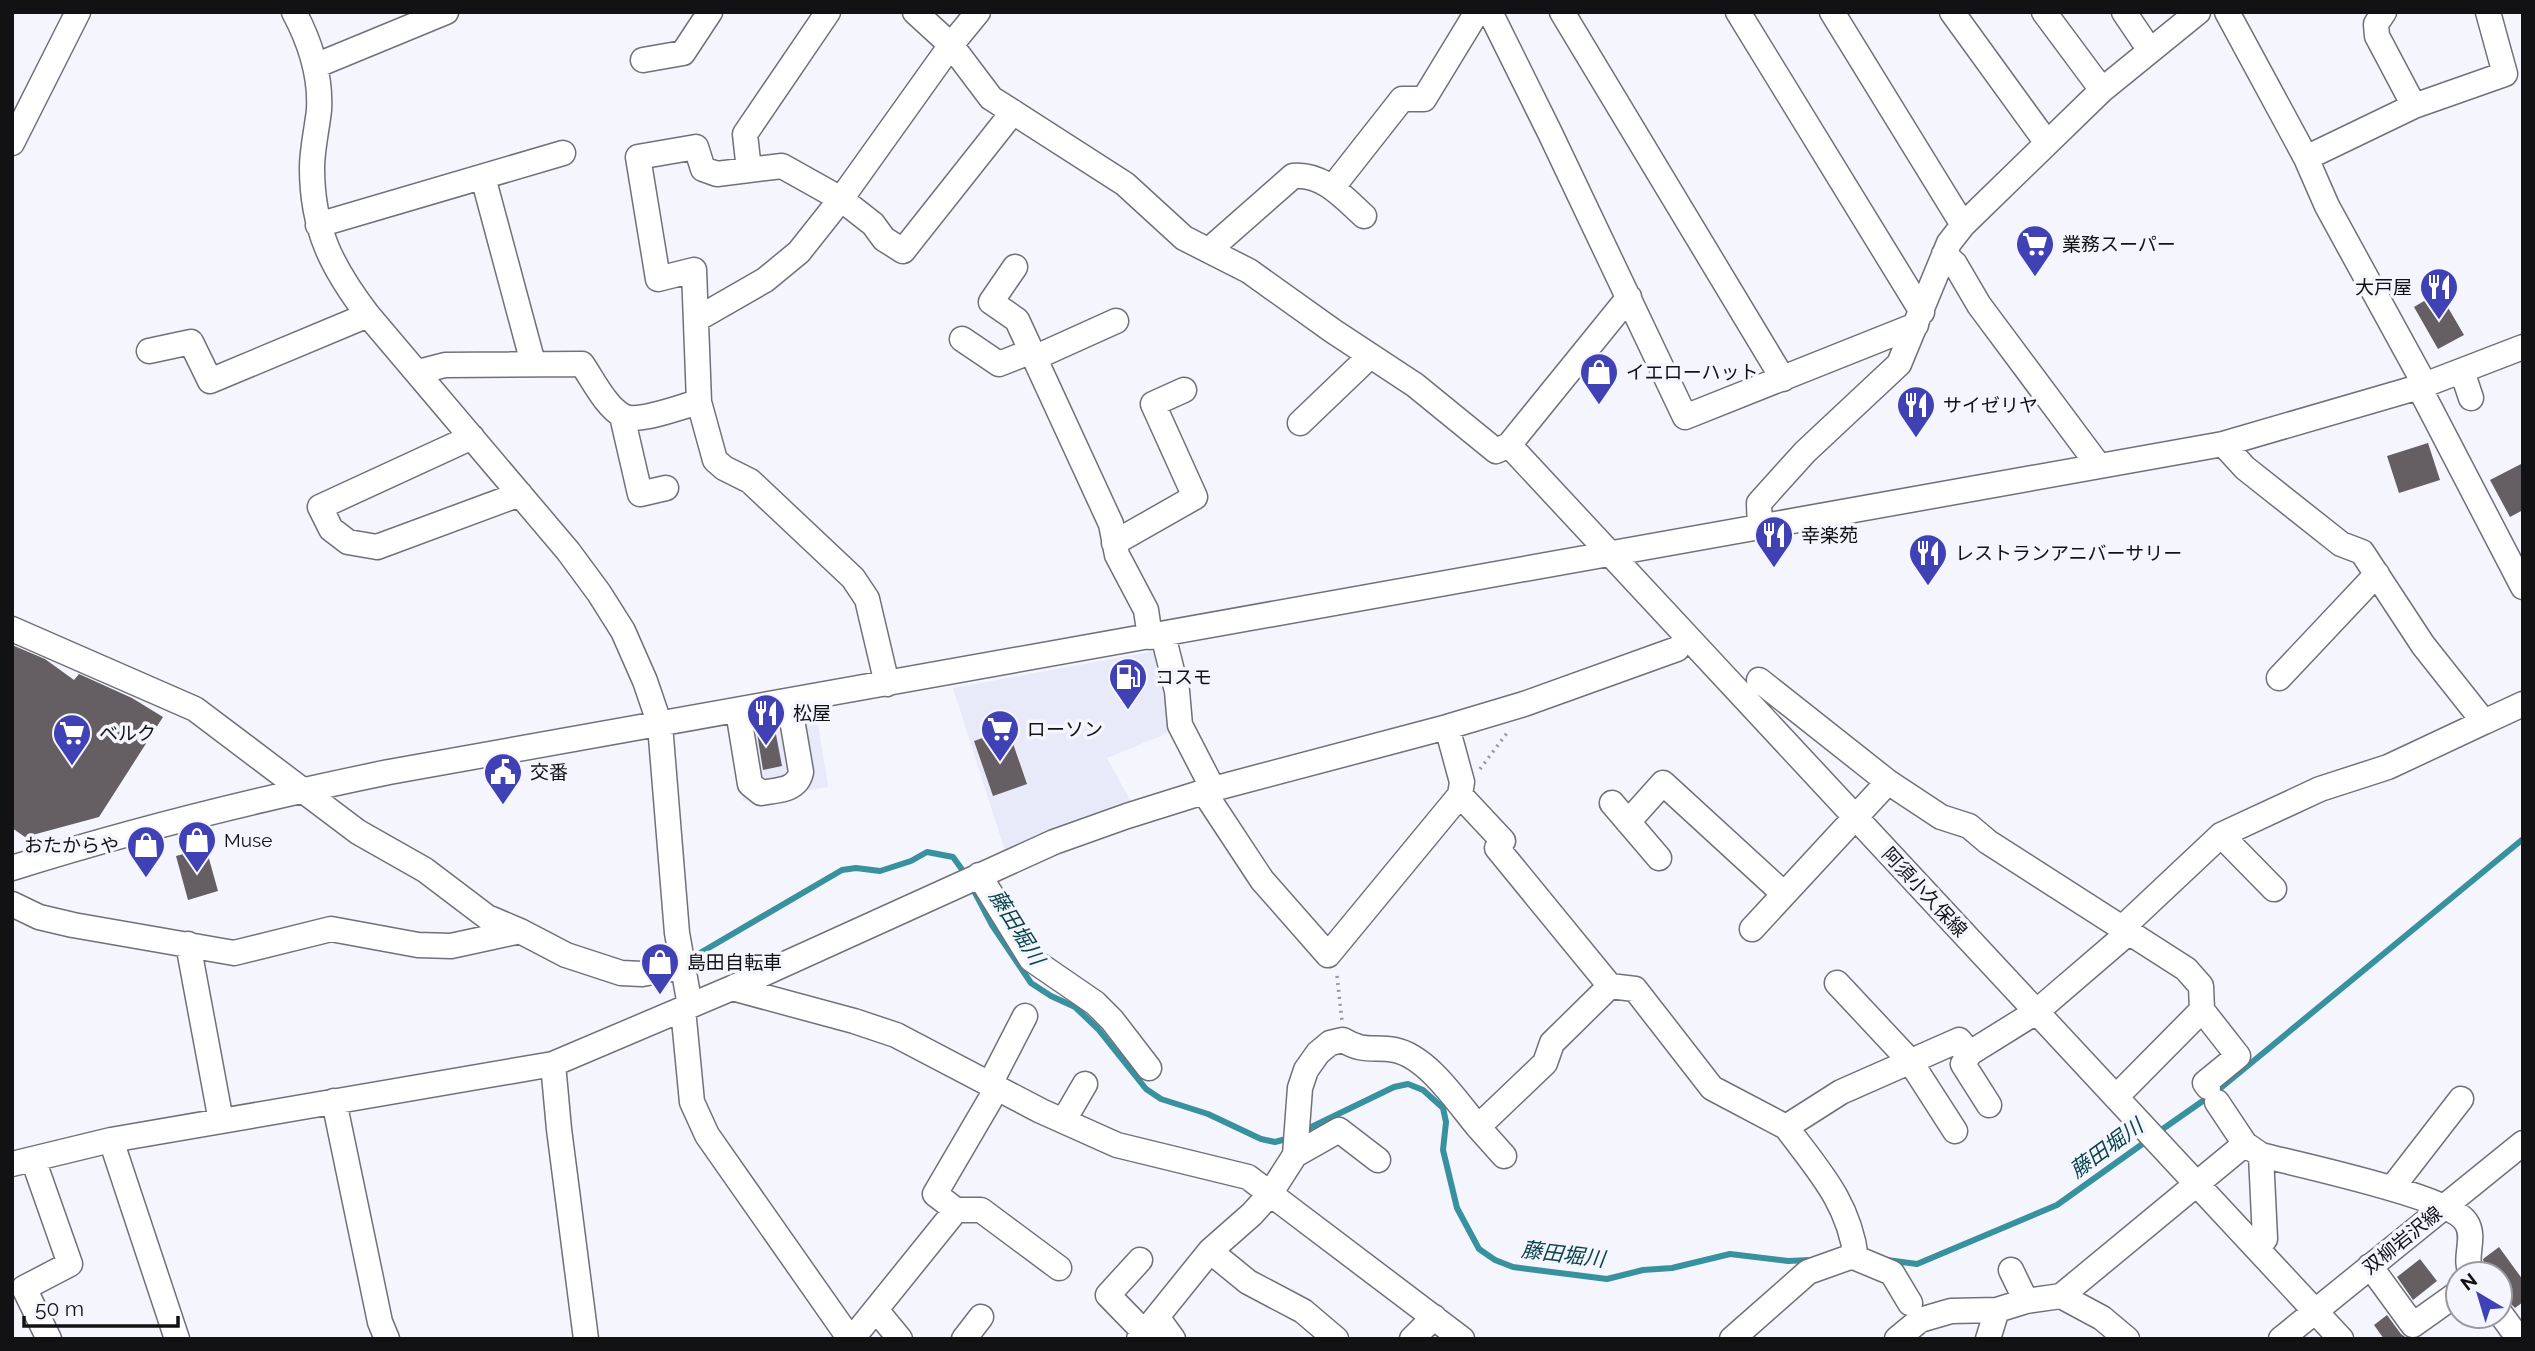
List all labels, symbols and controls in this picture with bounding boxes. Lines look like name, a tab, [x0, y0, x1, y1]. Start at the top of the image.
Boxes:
supermarket icon: 業務スーパー	[2014, 223, 2056, 278]
place label: 業務スーパー	[2062, 233, 2176, 255]
restaurant icon: 大戸屋	[2418, 266, 2460, 321]
place label: 大戸屋	[2355, 276, 2412, 298]
shop icon: イエローハット	[1578, 351, 1620, 406]
place label: イエローハット	[1626, 361, 1758, 383]
restaurant icon: サイゼリヤ	[1895, 384, 1937, 439]
place label: サイゼリヤ	[1943, 394, 2038, 416]
restaurant icon: 幸楽苑	[1753, 514, 1795, 569]
place label: 幸楽苑	[1801, 524, 1858, 546]
restaurant icon: レストランアニバーサリー	[1907, 532, 1949, 587]
place label: レストランアニバーサリー	[1955, 542, 2182, 564]
fuel station icon: コスモ	[1107, 656, 1149, 711]
place label: コスモ	[1155, 666, 1212, 688]
restaurant icon: 松屋	[745, 692, 787, 747]
place label: 松屋	[793, 702, 831, 724]
supermarket icon: ローソン	[979, 708, 1021, 763]
supermarket icon: ベルク	[51, 712, 93, 767]
place label: ローソン	[1027, 718, 1103, 740]
place label: ベルク	[99, 722, 156, 744]
public building icon: 交番	[482, 751, 524, 806]
place label: 交番	[530, 761, 568, 783]
shop icon: Muse	[176, 819, 218, 874]
shop icon: おたからや	[125, 824, 167, 879]
place label: Muse	[224, 829, 272, 851]
place label: おたからや	[24, 834, 119, 856]
street label: 阿須小久保線	[1878, 843, 1972, 941]
water label: 藤田堀川	[984, 885, 1051, 971]
shop icon: 島田自転車	[639, 941, 681, 996]
place label: 島田自転車	[687, 951, 782, 973]
water label: 藤田堀川	[2065, 1112, 2149, 1183]
street label: 双柳岩沢線	[2358, 1202, 2446, 1278]
water label: 藤田堀川	[1520, 1236, 1608, 1272]
north arrow	[2444, 1260, 2514, 1330]
text: N	[2456, 1268, 2481, 1295]
scale bar	[24, 1284, 178, 1328]
text: 50 m	[35, 1296, 84, 1321]

